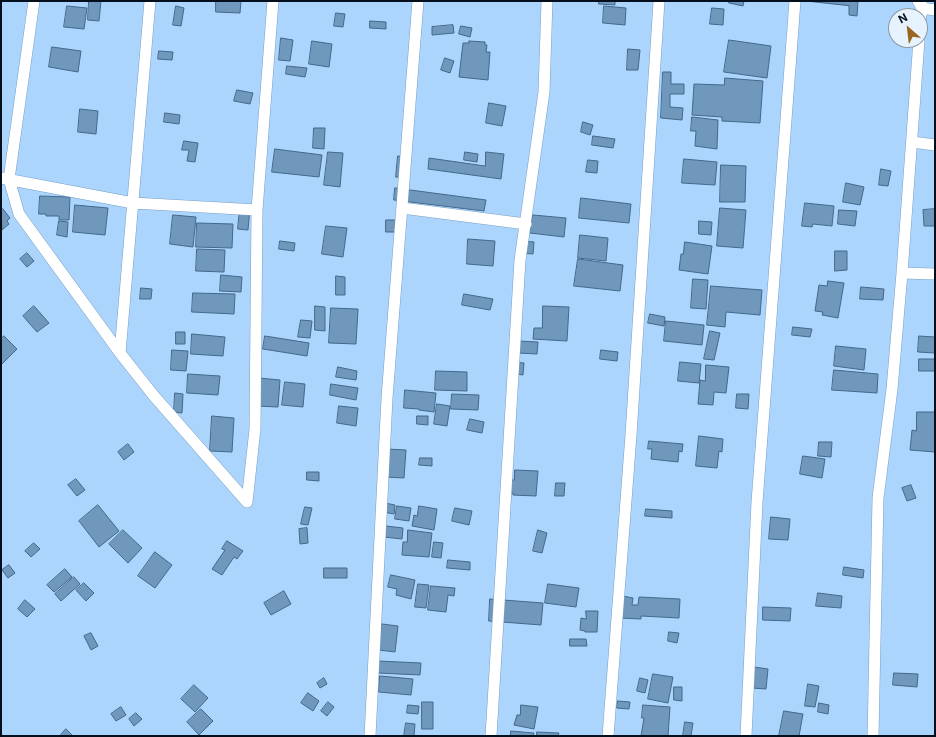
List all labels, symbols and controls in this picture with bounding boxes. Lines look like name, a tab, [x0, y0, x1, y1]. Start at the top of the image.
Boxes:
north arrow	[888, 8, 928, 48]
text: N	[896, 10, 910, 26]

